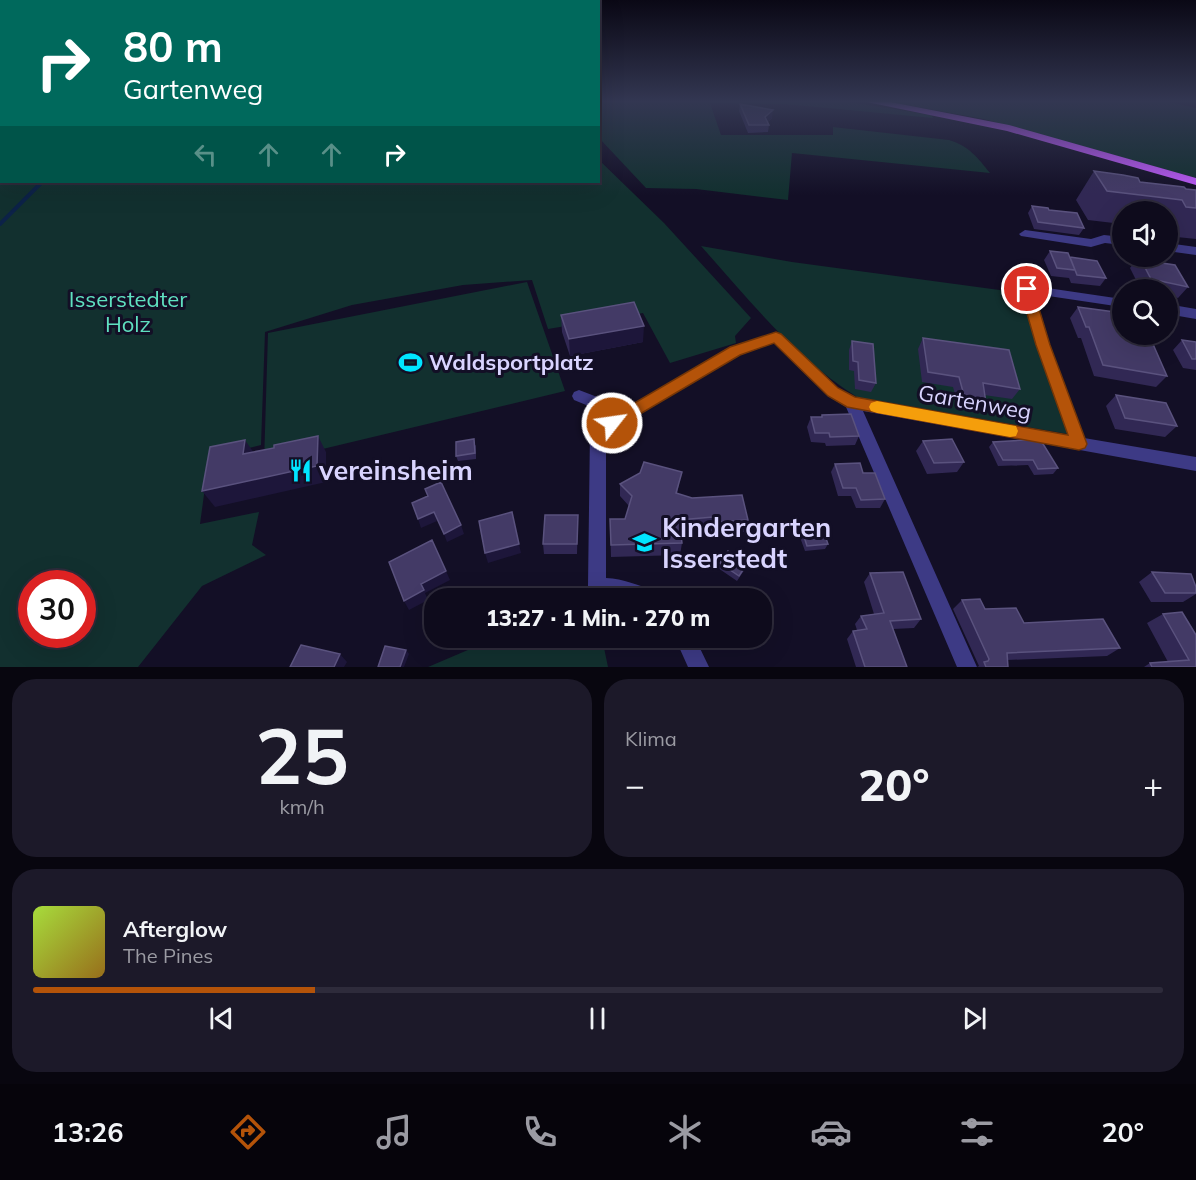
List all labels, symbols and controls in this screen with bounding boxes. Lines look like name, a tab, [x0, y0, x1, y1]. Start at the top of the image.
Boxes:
text: 80 m	[123, 20, 223, 73]
icon: right	[24, 24, 102, 102]
text: Gartenweg	[123, 72, 263, 106]
icon: left	[189, 138, 222, 171]
icon: ahead	[252, 138, 285, 171]
icon: ahead	[315, 138, 348, 171]
icon: right	[378, 138, 411, 171]
map controls	[1112, 201, 1178, 345]
button: sound	[1112, 201, 1178, 267]
pin	[1001, 263, 1052, 314]
icon: arrive	[1010, 272, 1043, 305]
button: search	[1112, 279, 1178, 345]
park label: Isserstedter Holz	[69, 285, 187, 338]
place label: Waldsportplatz	[429, 348, 594, 376]
sports icon: Waldsportplatz	[398, 349, 424, 375]
street label: Gartenweg	[916, 378, 1034, 426]
position arrow	[580, 391, 644, 455]
place label: vereinsheim	[318, 453, 473, 487]
restaurant icon: vereinsheim	[288, 457, 314, 483]
place label: Kindergarten Isserstedt	[662, 510, 831, 575]
school or university icon: Kindergarten Isserstedt	[631, 530, 657, 556]
speed limit sign: 30	[18, 570, 96, 648]
text: 13:27 · 1 Min. · 270 m	[486, 604, 710, 632]
text: 25	[255, 706, 349, 804]
text: Klima	[625, 726, 677, 751]
text: 20°	[858, 756, 930, 812]
text: −	[625, 764, 645, 805]
text: +	[1143, 764, 1163, 805]
text: km/h	[279, 794, 325, 819]
text: Afterglow	[123, 915, 227, 943]
text: The Pines	[123, 943, 213, 968]
icon: previous	[205, 1002, 238, 1035]
icon: pause	[581, 1002, 614, 1035]
icon: next	[958, 1002, 991, 1035]
icon: directions	[227, 1111, 269, 1153]
icon: music	[373, 1111, 415, 1153]
icon: phone	[519, 1111, 561, 1153]
icon: climate	[664, 1111, 706, 1153]
icon: car	[810, 1111, 852, 1153]
icon: filters	[956, 1111, 998, 1153]
text: 13:26	[52, 1115, 123, 1149]
text: 20°	[1101, 1115, 1144, 1149]

